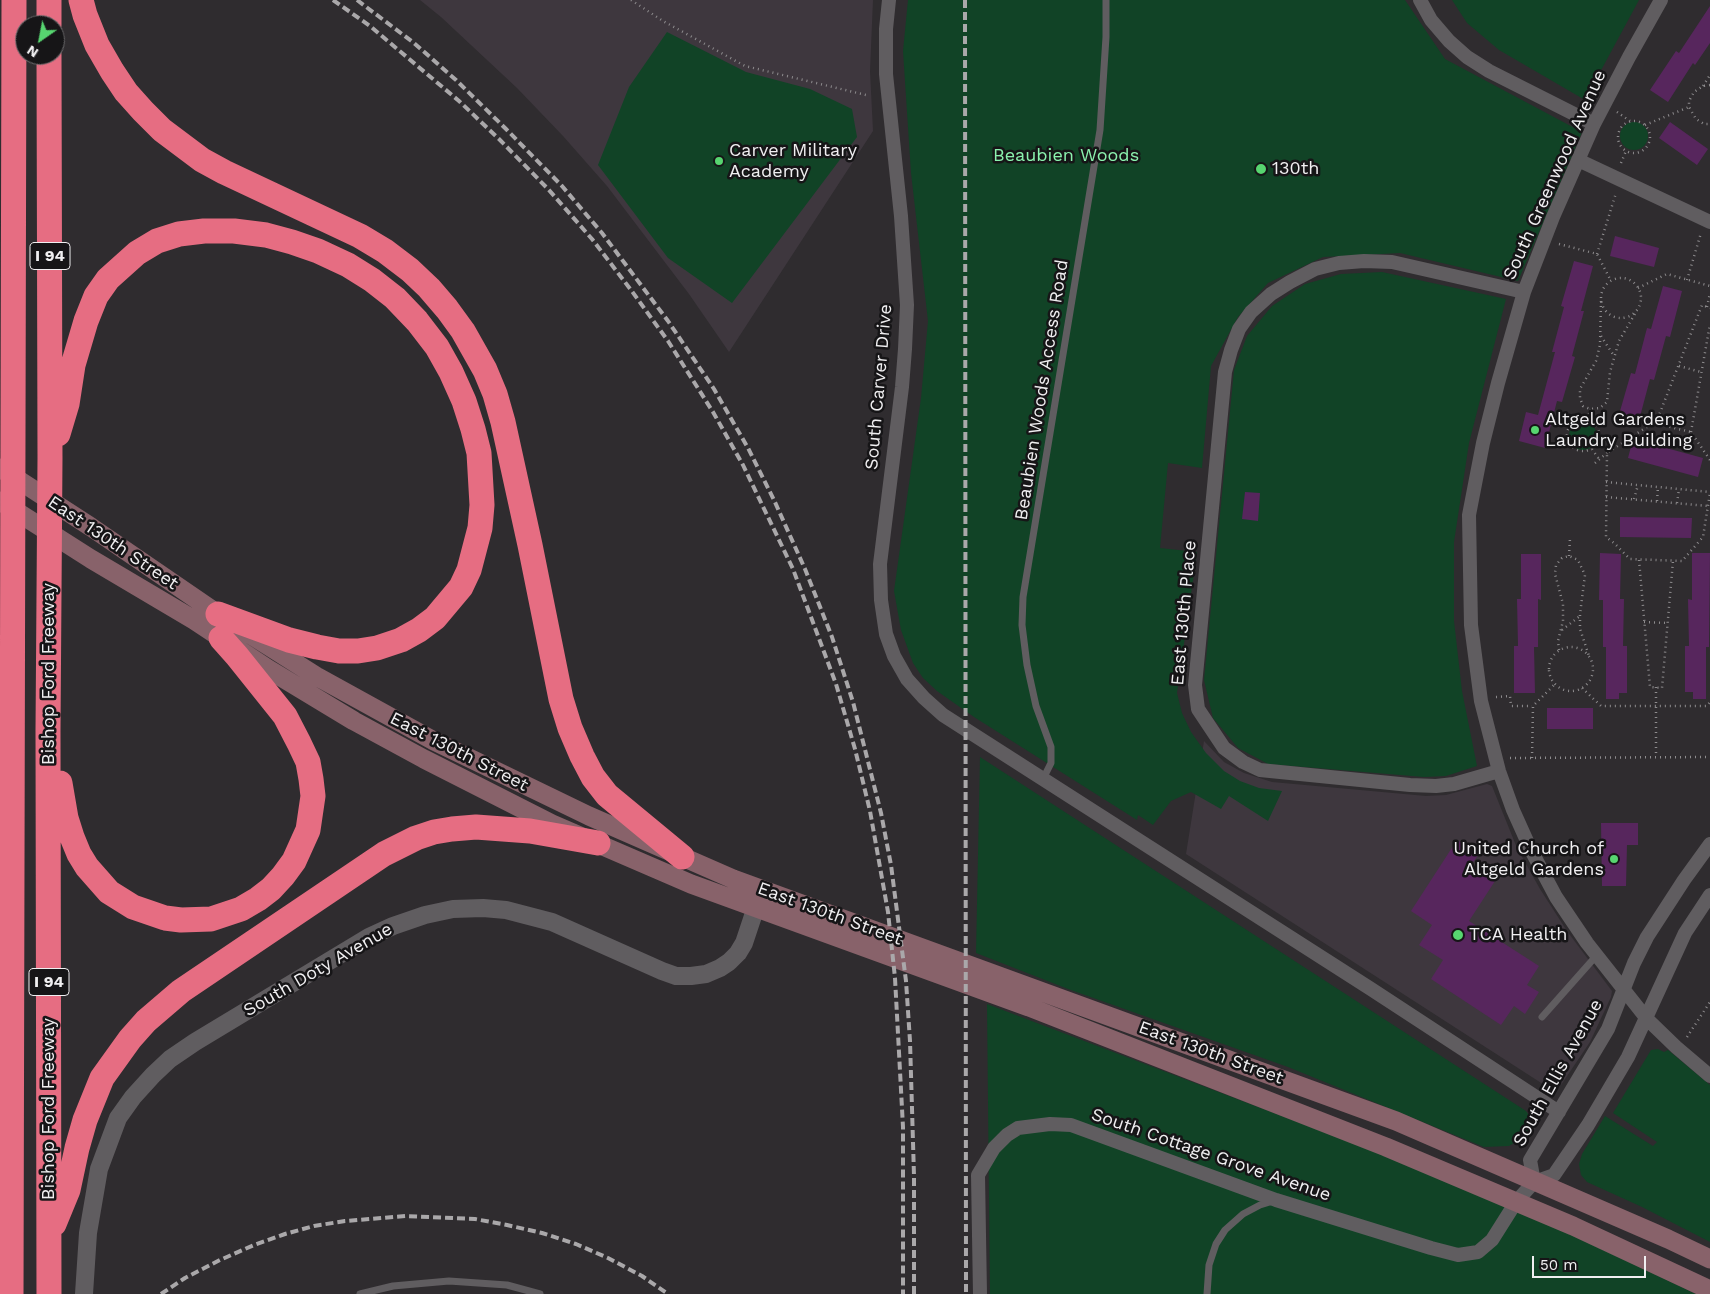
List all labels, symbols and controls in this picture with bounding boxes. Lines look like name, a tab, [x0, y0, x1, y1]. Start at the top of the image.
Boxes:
north arrow	[15, 15, 65, 65]
text: N	[24, 42, 41, 61]
street label: South Greenwood Avenue	[1499, 67, 1611, 283]
place label: Carver Military Academy	[729, 140, 857, 182]
park label: Beaubien Woods	[993, 145, 1139, 167]
marker: Carver Military Academy	[713, 155, 725, 167]
place label: 130th	[1272, 158, 1319, 180]
marker: 130th	[1254, 162, 1268, 176]
road number: I 94	[30, 242, 70, 270]
street label: Beaubien Woods Access Road	[1011, 258, 1073, 522]
street label: South Carver Drive	[861, 303, 897, 471]
place label: Altgeld Gardens Laundry Building	[1545, 409, 1692, 452]
marker: Altgeld Gardens Laundry Building	[1529, 424, 1541, 436]
street label: East 130th Street	[44, 491, 182, 595]
street label: East 130th Place	[1167, 540, 1201, 686]
street label: Bishop Ford Freeway	[38, 583, 60, 765]
street label: East 130th Street	[386, 708, 532, 796]
place label: United Church of Altgeld Gardens	[1453, 838, 1604, 881]
marker: United Church of Altgeld Gardens	[1608, 853, 1620, 865]
street label: East 130th Street	[755, 878, 905, 950]
street label: South Doty Avenue	[240, 919, 396, 1021]
place label: TCA Health	[1469, 924, 1567, 946]
marker: TCA Health	[1451, 928, 1465, 942]
road number: I 94	[29, 969, 69, 996]
street label: South Ellis Avenue	[1509, 996, 1607, 1150]
street label: East 130th Street	[1136, 1017, 1286, 1089]
street label: Bishop Ford Freeway	[38, 1018, 60, 1200]
street label: South Cottage Grove Avenue	[1088, 1104, 1334, 1206]
scale bar	[1535, 1246, 1649, 1278]
text: 50 m	[1540, 1256, 1577, 1274]

